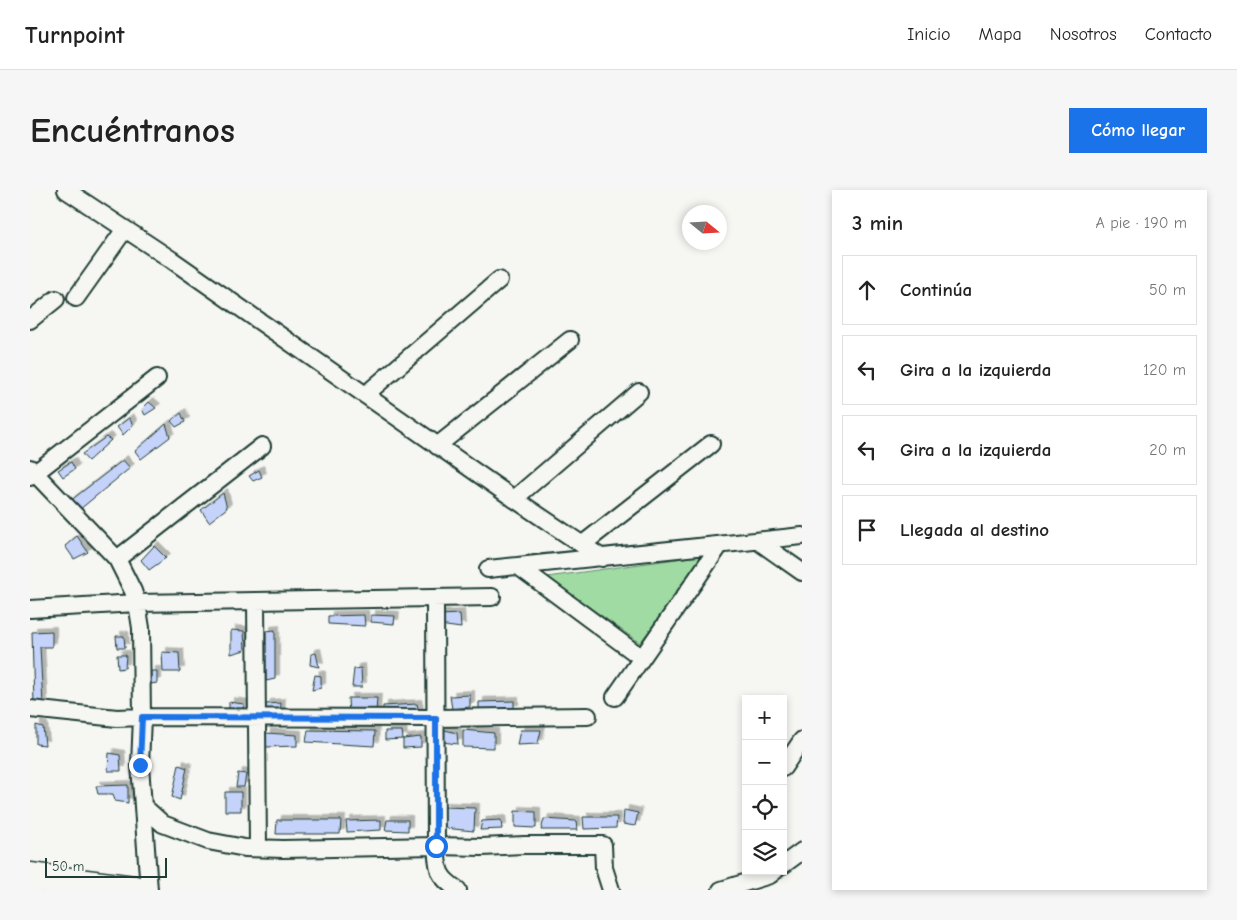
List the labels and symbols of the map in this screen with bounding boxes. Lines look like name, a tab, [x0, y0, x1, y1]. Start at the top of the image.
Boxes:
north arrow	[682, 205, 727, 250]
route end	[129, 754, 152, 777]
route start	[425, 835, 448, 858]
scale bar	[45, 855, 168, 878]

